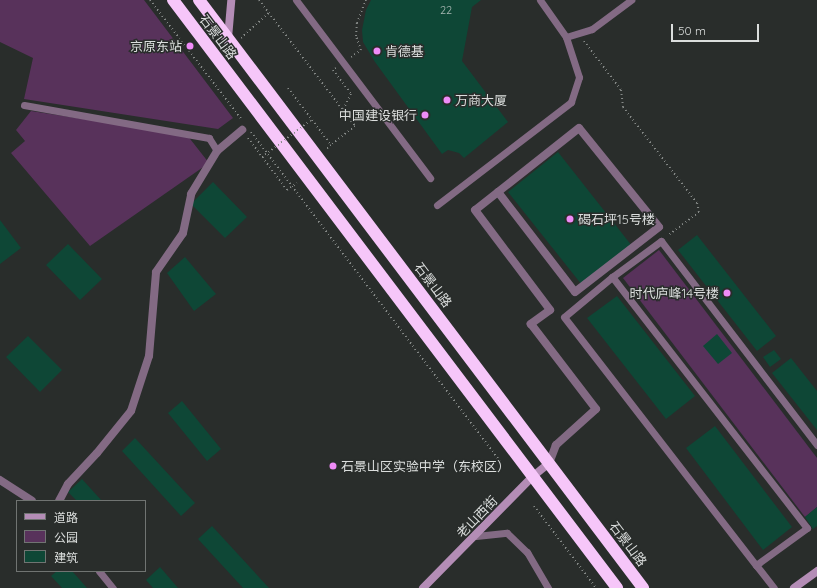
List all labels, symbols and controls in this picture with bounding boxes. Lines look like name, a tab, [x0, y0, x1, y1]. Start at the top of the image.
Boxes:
house number: 22	[440, 3, 452, 17]
street label: 石景山路	[196, 12, 240, 62]
scale bar	[673, 16, 761, 42]
text: 50 m	[678, 23, 706, 38]
place label: 京原东站	[130, 38, 182, 54]
marker: 京原东站	[185, 41, 195, 51]
place label: 肯德基	[385, 43, 424, 59]
marker: 肯德基	[372, 46, 382, 56]
place label: 万商大厦	[455, 92, 507, 108]
marker: 万商大厦	[442, 95, 452, 105]
place label: 中国建设银行	[339, 107, 417, 123]
marker: 中国建设银行	[420, 110, 430, 120]
place label: 碣石坪15号楼	[578, 211, 655, 227]
marker: 碣石坪15号楼	[565, 214, 575, 224]
street label: 石景山路	[411, 260, 455, 310]
place label: 时代庐峰14号楼	[630, 285, 719, 301]
marker: 时代庐峰14号楼	[722, 288, 732, 298]
place label: 石景山区实验中学（东校区）	[341, 458, 510, 474]
marker: 石景山区实验中学（东校区）	[328, 461, 338, 471]
street label: 老山西街	[453, 493, 501, 541]
legend	[16, 500, 146, 572]
text: 道路	[54, 510, 78, 525]
street label: 石景山路	[606, 519, 650, 569]
text: 公园	[54, 530, 78, 545]
text: 建筑	[54, 550, 78, 565]

